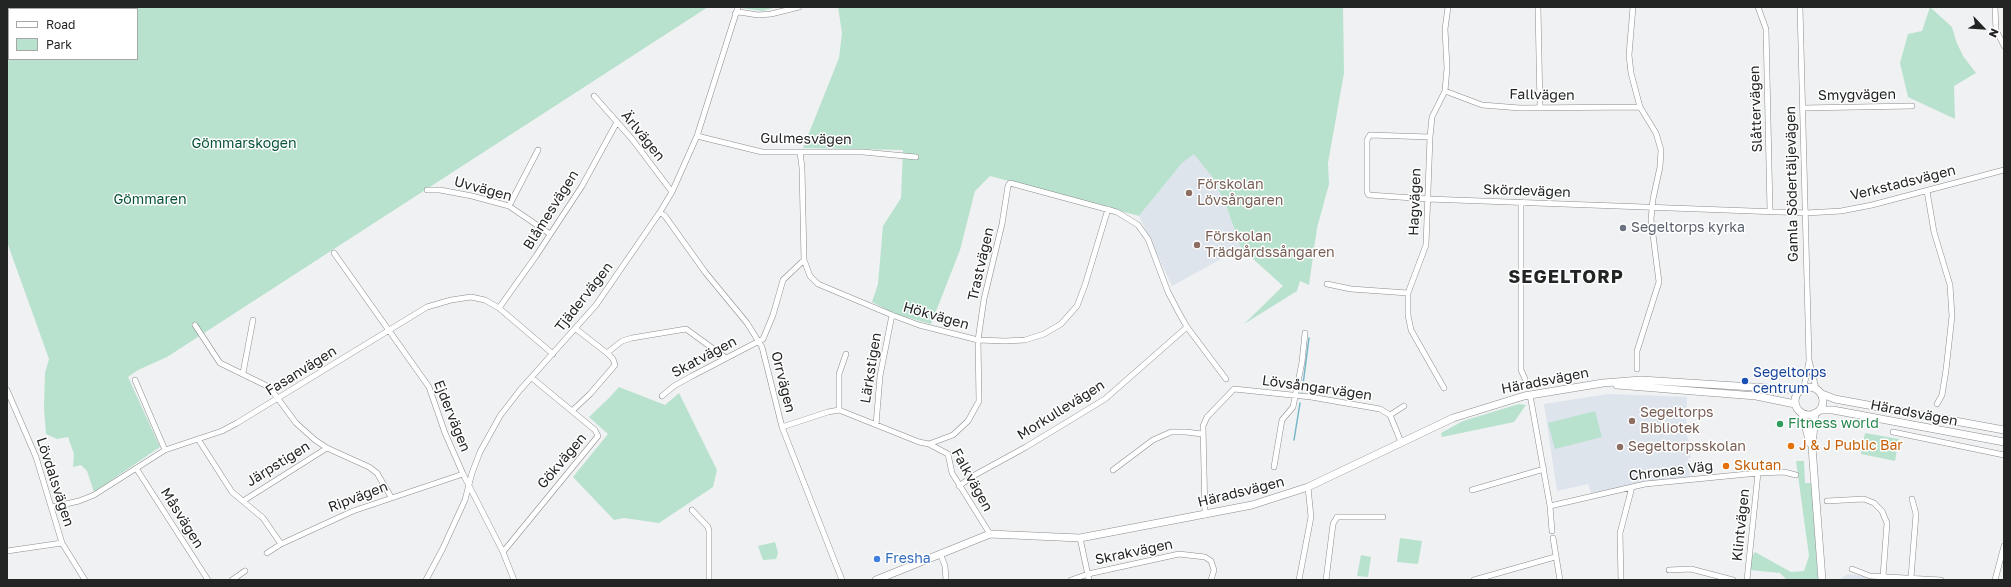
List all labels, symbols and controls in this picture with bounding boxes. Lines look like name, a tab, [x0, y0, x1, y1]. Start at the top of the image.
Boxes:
legend	[8, 8, 138, 60]
north arrow	[1963, 8, 2003, 48]
text: Road	[46, 17, 75, 32]
text: N	[1987, 27, 2002, 40]
text: Park	[46, 37, 72, 52]
street label: Slåttervägen	[1746, 65, 1766, 153]
street label: Fallvägen	[1509, 86, 1575, 104]
street label: Smygvägen	[1818, 86, 1896, 104]
street label: Gamla Södertäljevägen	[1782, 106, 1802, 262]
street label: Ärlvägen	[618, 107, 668, 165]
street label: Gulmesvägen	[760, 130, 852, 148]
park label: Gömmarskogen	[191, 136, 297, 152]
street label: Verkstadsvägen	[1849, 162, 1957, 204]
street label: Blåmesvägen	[520, 167, 582, 253]
street label: Hagvägen	[1405, 168, 1425, 236]
street label: Uvvägen	[452, 173, 514, 205]
place label: Förskolan Lövsångaren	[1197, 177, 1283, 210]
street label: Skördevägen	[1483, 181, 1571, 201]
marker: Förskolan Lövsångaren	[1184, 188, 1194, 198]
park label: Gömmaren	[113, 192, 187, 208]
place label: Segeltorps kyrka	[1631, 220, 1745, 236]
marker: Segeltorps kyrka	[1618, 223, 1628, 233]
street label: Trastvägen	[964, 226, 998, 302]
place label: Förskolan Trädgårdssångaren	[1205, 229, 1335, 262]
marker: Förskolan Trädgårdssångaren	[1192, 240, 1202, 250]
street label: Tjädervägen	[552, 259, 616, 335]
district label: SEGELTORP	[1508, 266, 1624, 288]
street label: Hökvägen	[901, 299, 971, 333]
street label: Lärkstigen	[857, 331, 885, 405]
street label: Skatvägen	[669, 333, 739, 381]
street label: Fasanvägen	[262, 343, 340, 399]
street label: Orrvägen	[767, 350, 799, 414]
street label: Häradsvägen	[1500, 364, 1590, 398]
place label: Segeltorps centrum	[1753, 365, 1826, 398]
street label: Lövsångarvägen	[1261, 372, 1373, 404]
street label: Morkullevägen	[1014, 376, 1108, 444]
marker: Segeltorps centrum	[1740, 376, 1750, 386]
street label: Ejdervägen	[430, 378, 474, 454]
street label: Häradsvägen	[1869, 396, 1959, 430]
place label: Segeltorps Bibliotek	[1640, 405, 1713, 438]
marker: Segeltorps Bibliotek	[1627, 416, 1637, 426]
place label: Fitness world	[1788, 416, 1879, 432]
marker: Fitness world	[1775, 419, 1785, 429]
street label: Gökvägen	[534, 430, 590, 492]
street label: Lövdalsvägen	[33, 435, 77, 529]
street label: Järpstigen	[243, 438, 313, 490]
place label: J & J Public Bar	[1799, 438, 1903, 454]
place label: Segeltorpsskolan	[1628, 439, 1746, 455]
marker: J & J Public Bar	[1786, 441, 1796, 451]
marker: Segeltorpsskolan	[1615, 442, 1625, 452]
street label: Falkvägen	[948, 446, 996, 514]
street label: Chronas Väg	[1628, 458, 1714, 484]
place label: Skutan	[1734, 458, 1781, 474]
marker: Skutan	[1721, 461, 1731, 471]
street label: Häradsvägen	[1196, 473, 1286, 511]
street label: Ripvägen	[326, 478, 390, 516]
street label: Måsvägen	[157, 485, 207, 551]
street label: Klintvägen	[1729, 488, 1753, 562]
street label: Skrakvägen	[1094, 536, 1174, 568]
place label: Fresha	[885, 551, 931, 567]
marker: Fresha	[872, 554, 882, 564]

